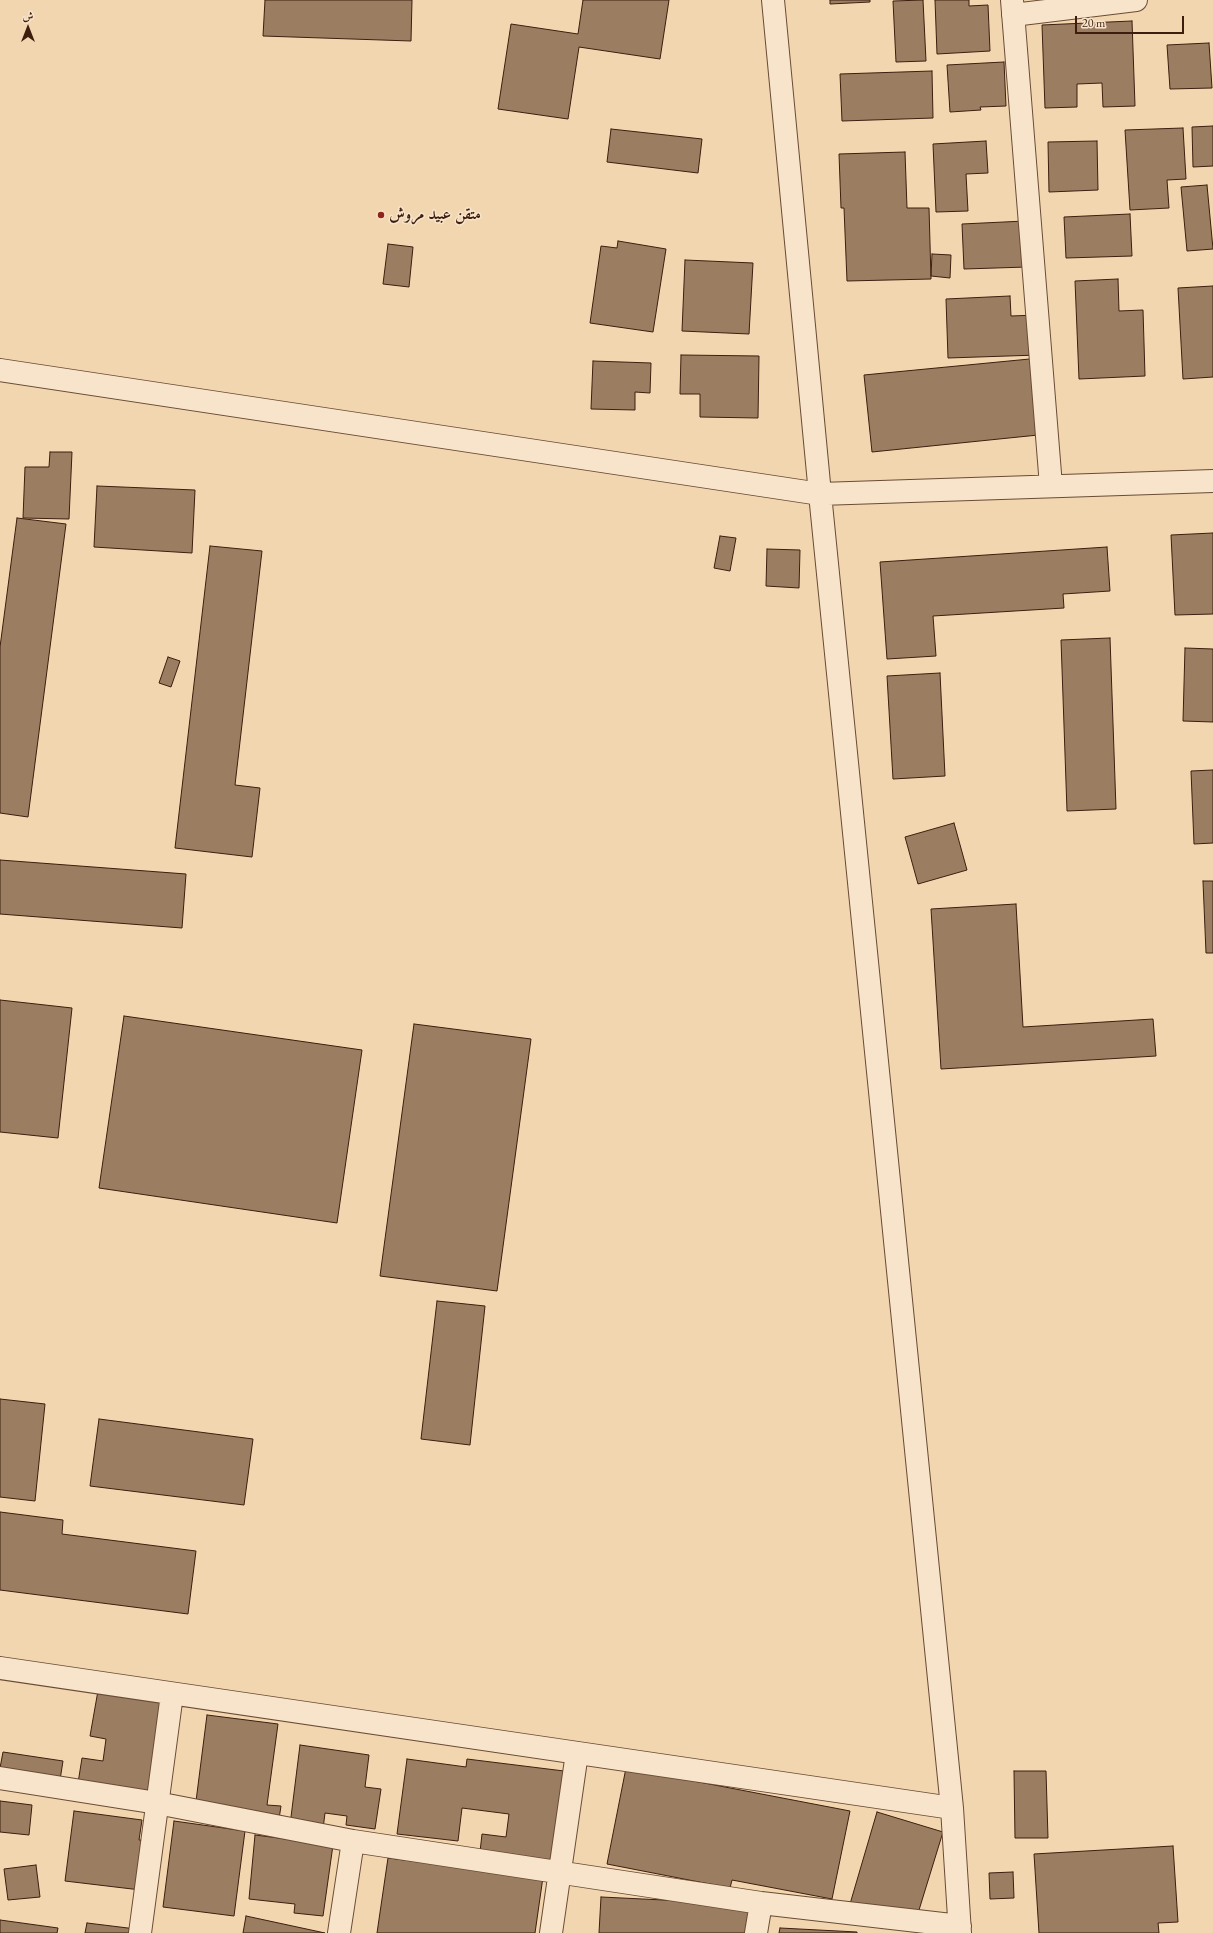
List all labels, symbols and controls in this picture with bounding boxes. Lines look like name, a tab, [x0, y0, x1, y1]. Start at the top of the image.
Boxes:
north arrow	[8, 8, 48, 48]
scale bar	[1077, 8, 1186, 34]
text: ش	[23, 9, 33, 23]
text: 20 m	[1082, 15, 1105, 31]
place label: متقن عبيد مروش	[389, 205, 481, 225]
marker: متقن عبيد مروش	[376, 210, 386, 220]

